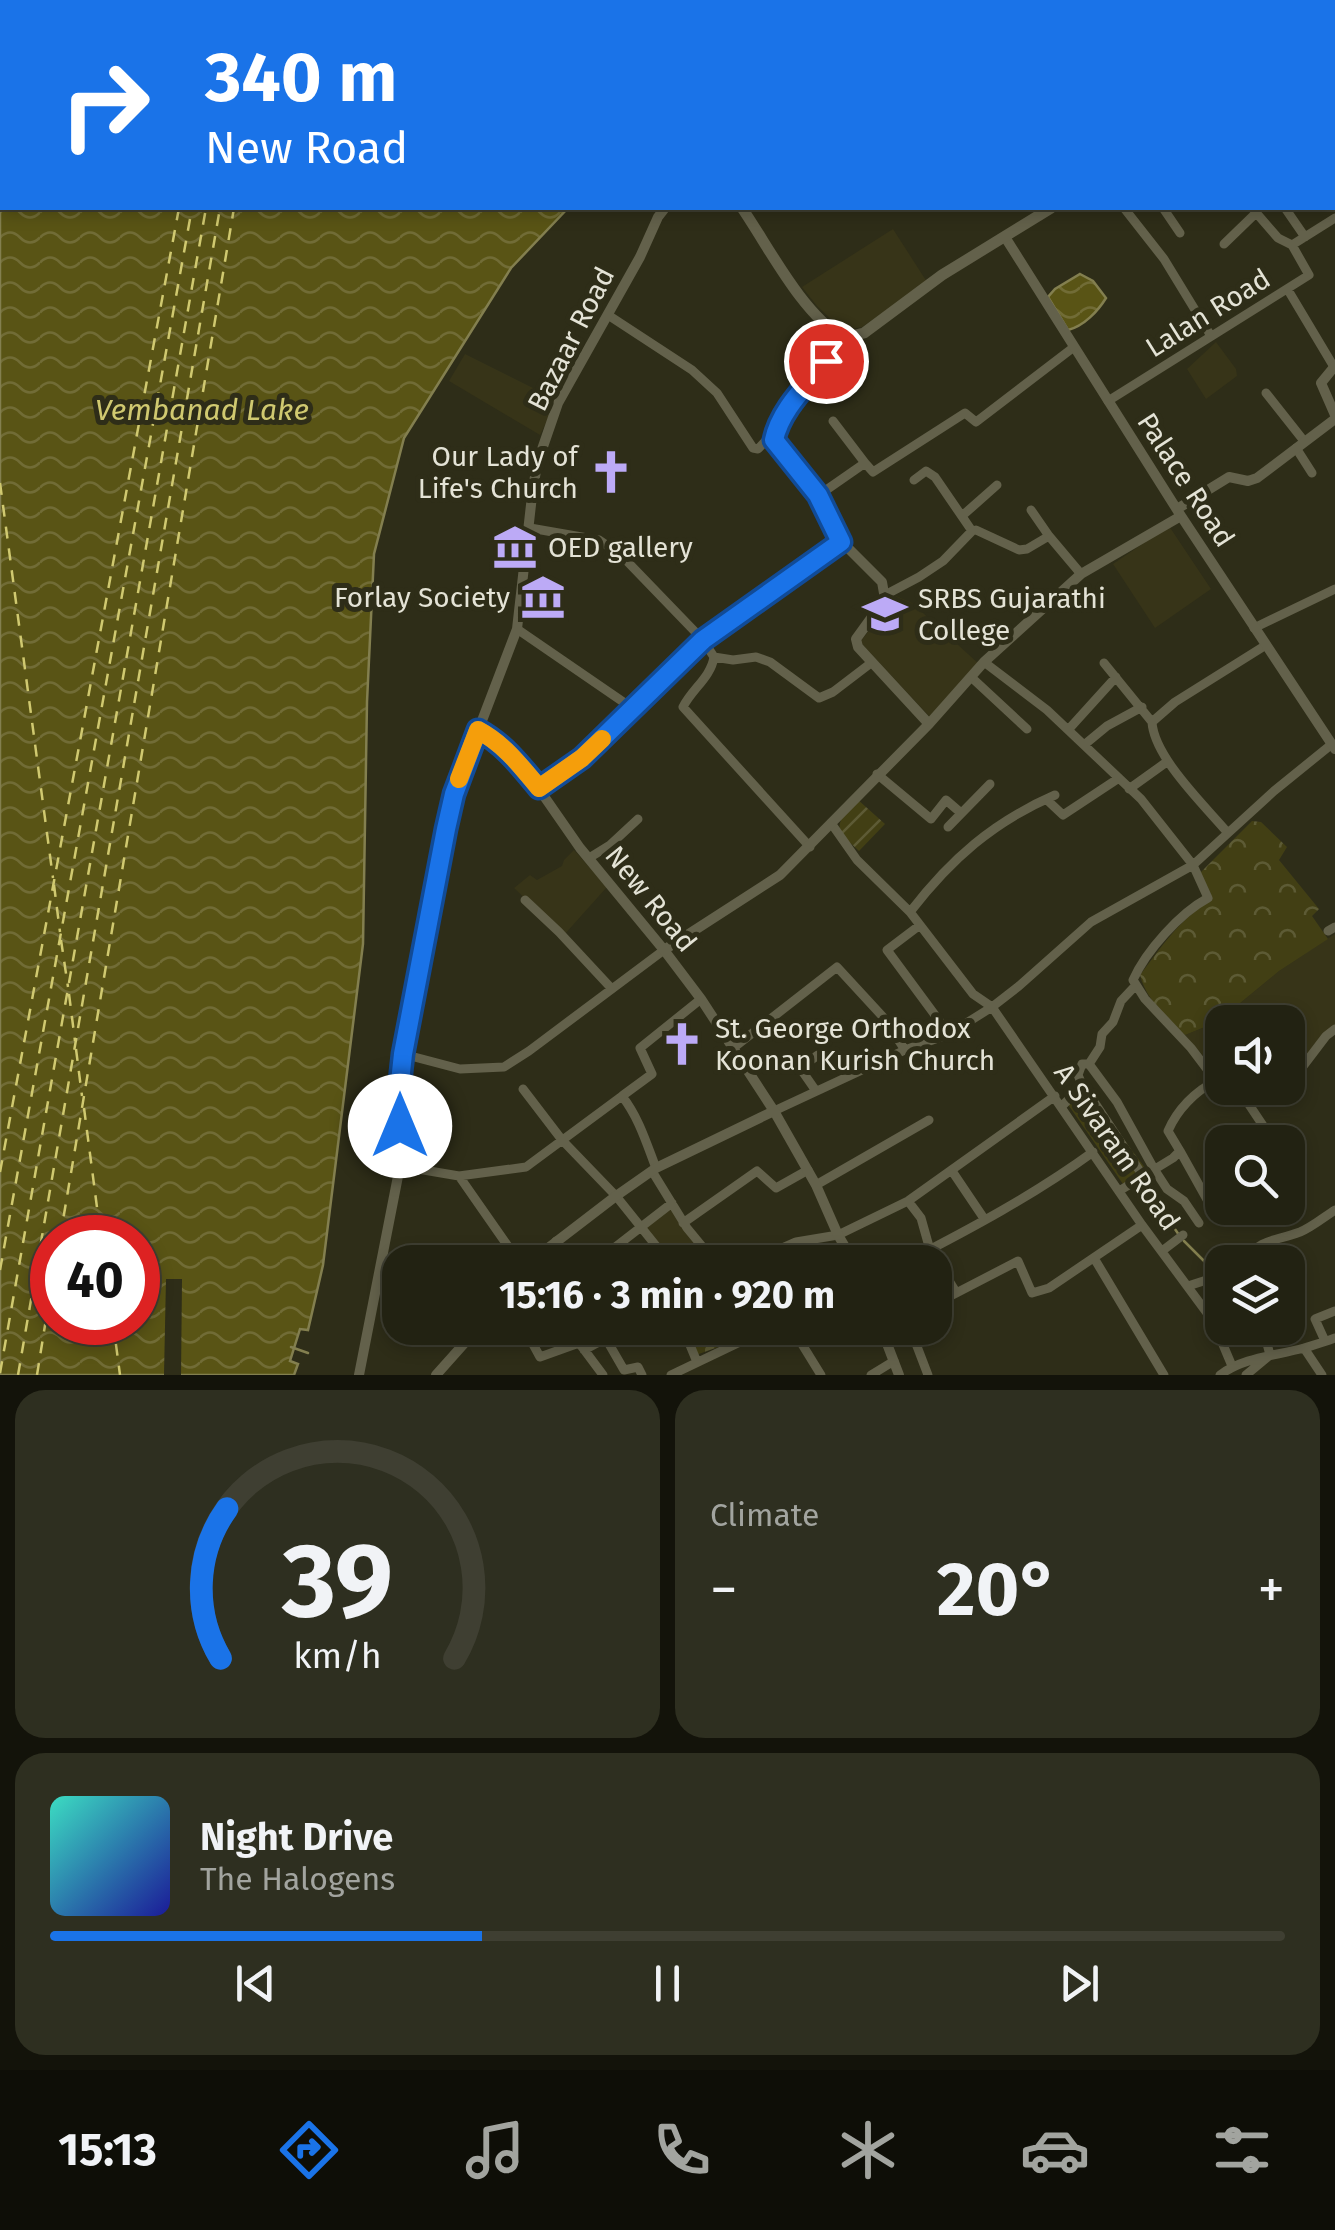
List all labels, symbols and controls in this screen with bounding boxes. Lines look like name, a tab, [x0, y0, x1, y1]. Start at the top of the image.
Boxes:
text: 340 m	[205, 36, 398, 120]
icon: right	[40, 40, 170, 170]
text: New Road	[205, 121, 408, 175]
street label: Bazaar Road	[521, 261, 621, 417]
street label: Lalan Road	[1140, 262, 1276, 364]
pin	[784, 319, 869, 404]
icon: arrive	[799, 334, 854, 389]
water label: Vembanad Lake	[95, 392, 309, 428]
street label: Palace Road	[1130, 407, 1242, 553]
place label: Our Lady of Life's Church	[418, 440, 581, 505]
church icon: Our Lady of Life's Church	[587, 448, 635, 496]
museum icon: OED gallery	[491, 523, 539, 571]
place label: OED gallery	[548, 531, 693, 564]
museum icon: Forlay Society	[519, 573, 567, 621]
place label: Forlay Society	[334, 581, 510, 614]
place label: SRBS Gujarathi College	[918, 582, 1106, 647]
school or university icon: SRBS Gujarathi College	[861, 590, 909, 638]
street label: New Road	[598, 839, 704, 959]
map controls	[1205, 1005, 1305, 1345]
button: sound	[1205, 1005, 1305, 1105]
place label: St. George Orthodox Koonan Kurish Church	[715, 1012, 995, 1077]
church icon: St. George Orthodox Koonan Kurish Church	[658, 1020, 706, 1068]
street label: A Sivaram Road	[1047, 1057, 1187, 1237]
position arrow	[348, 1074, 452, 1178]
button: search	[1205, 1125, 1305, 1225]
speed limit sign: 40	[30, 1215, 160, 1345]
button: layers	[1205, 1245, 1305, 1345]
text: 15:16 · 3 min · 920 m	[499, 1272, 835, 1318]
text: Climate	[710, 1496, 819, 1534]
text: 39	[281, 1519, 393, 1644]
text: 20°	[937, 1545, 1058, 1635]
text: −	[710, 1557, 738, 1623]
text: +	[1258, 1557, 1285, 1623]
text: km/h	[293, 1635, 382, 1677]
text: Night Drive	[200, 1814, 393, 1860]
text: The Halogens	[200, 1860, 395, 1898]
icon: previous	[228, 1956, 283, 2011]
icon: pause	[640, 1956, 695, 2011]
icon: next	[1052, 1956, 1107, 2011]
icon: directions	[274, 2115, 344, 2185]
icon: music	[460, 2115, 530, 2185]
icon: phone	[647, 2115, 717, 2185]
icon: climate	[833, 2115, 903, 2185]
icon: car	[1020, 2115, 1090, 2185]
icon: filters	[1207, 2115, 1277, 2185]
text: 15:13	[58, 2123, 157, 2177]

